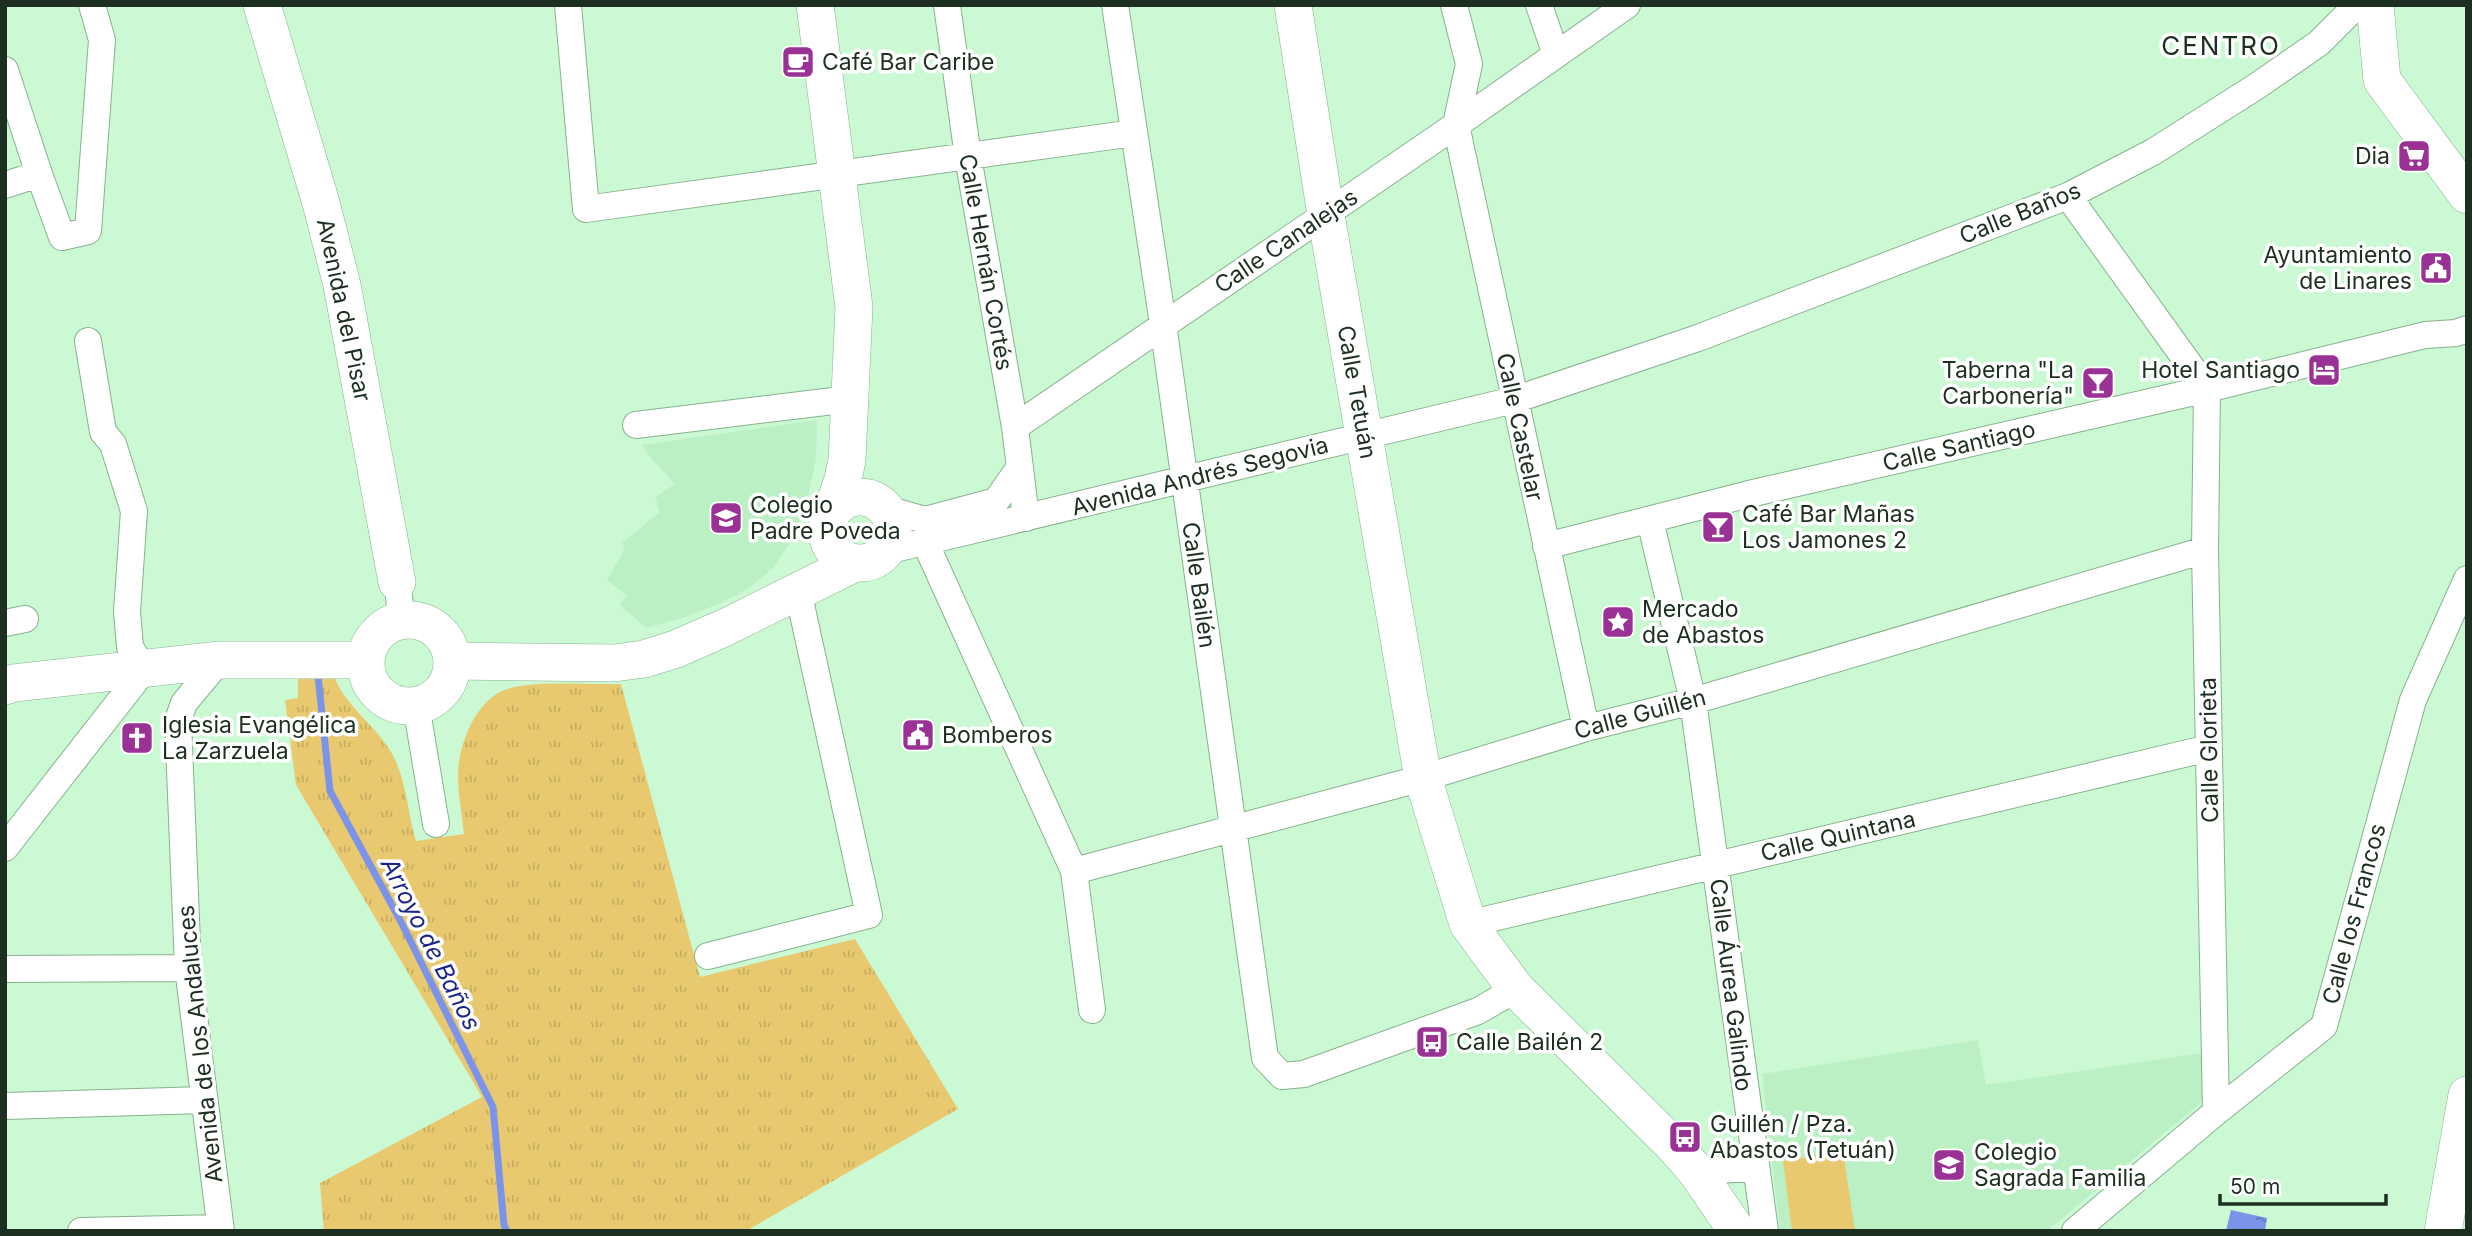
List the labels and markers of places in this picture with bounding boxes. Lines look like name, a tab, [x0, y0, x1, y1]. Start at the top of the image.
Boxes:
cafe icon: Café Bar Caribe	[779, 43, 817, 81]
place label: Café Bar Caribe	[822, 48, 994, 76]
supermarket icon: Dia	[2395, 137, 2433, 175]
place label: Dia	[2355, 142, 2390, 170]
place label: Ayuntamiento de Linares	[2263, 241, 2412, 295]
public building icon: Ayuntamiento de Linares	[2417, 249, 2455, 287]
hotel icon: Hotel Santiago	[2305, 351, 2343, 389]
place label: Taberna "La Carbonería"	[1942, 356, 2074, 410]
place label: Hotel Santiago	[2141, 356, 2300, 384]
bar icon: Taberna "La Carbonería"	[2079, 364, 2117, 402]
place label: Colegio Padre Poveda	[750, 491, 901, 545]
school or university icon: Colegio Padre Poveda	[707, 499, 745, 537]
place label: Café Bar Mañas Los Jamones 2	[1742, 500, 1915, 554]
bar icon: Café Bar Mañas Los Jamones 2	[1699, 508, 1737, 546]
place label: Mercado de Abastos	[1642, 595, 1764, 649]
place icon: Mercado de Abastos	[1599, 603, 1637, 641]
place label: Iglesia Evangélica La Zarzuela	[162, 711, 356, 765]
public building icon: Bomberos	[899, 716, 937, 754]
church icon: Iglesia Evangélica La Zarzuela	[118, 719, 156, 757]
place label: Bomberos	[942, 721, 1053, 749]
bus stop icon: Calle Bailén 2	[1413, 1023, 1451, 1061]
place label: Calle Bailén 2	[1456, 1028, 1603, 1056]
place label: Guillén / Pza. Abastos (Tetuán)	[1710, 1110, 1896, 1164]
bus stop icon: Guillén / Pza. Abastos (Tetuán)	[1666, 1118, 1704, 1156]
place label: Colegio Sagrada Familia	[1974, 1138, 2147, 1192]
school or university icon: Colegio Sagrada Familia	[1930, 1146, 1968, 1184]

